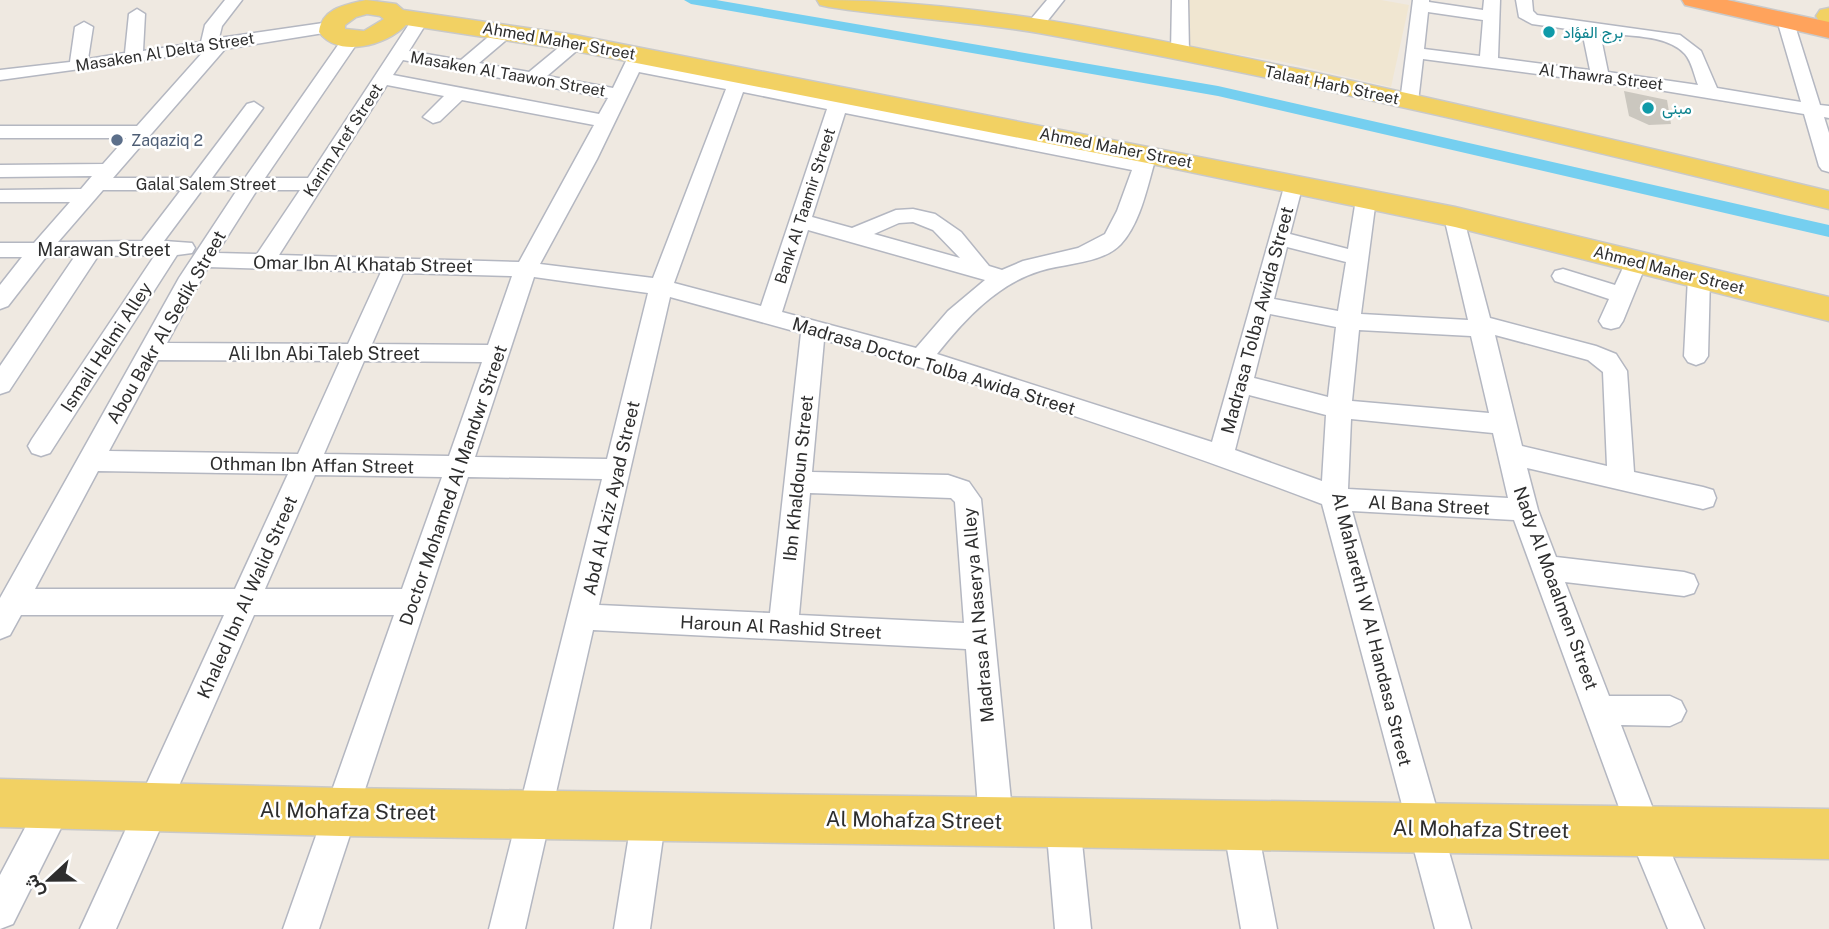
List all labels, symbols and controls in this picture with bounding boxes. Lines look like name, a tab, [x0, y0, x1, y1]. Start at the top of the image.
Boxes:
street label: Ahmed Maher Street	[481, 18, 637, 64]
place label: برج الفؤاد	[1563, 23, 1623, 44]
marker: برج الفؤاد	[1541, 24, 1557, 40]
street label: Masaken Al Delta Street	[74, 28, 256, 76]
street label: Masaken Al Taawon Street	[409, 47, 607, 101]
street label: Al Thawra Street	[1538, 60, 1664, 94]
street label: Talaat Harb Street	[1263, 61, 1401, 109]
street label: Karim Aref Street	[299, 80, 387, 200]
place label: مبنى	[1662, 99, 1692, 119]
marker: مبنى	[1640, 100, 1656, 116]
street label: Ahmed Maher Street	[1038, 124, 1194, 172]
street label: Bank Al Taamir Street	[771, 126, 839, 286]
place label: Zaqaziq 2	[131, 131, 203, 150]
marker: Zaqaziq 2	[109, 132, 125, 148]
street label: Galal Salem Street	[136, 175, 276, 194]
street label: Madrasa Tolba Awida Street	[1217, 204, 1297, 436]
street label: Abou Bakr Al Sedik Street	[102, 227, 230, 427]
street label: Marawan Street	[37, 239, 171, 260]
street label: Ahmed Maher Street	[1591, 242, 1747, 298]
street label: Omar Ibn Al Khatab Street	[253, 252, 473, 276]
street label: Ismail Helmi Alley	[56, 278, 156, 416]
street label: Madrasa Doctor Tolba Awida Street	[790, 313, 1078, 419]
street label: Doctor Mohamed Al Mandwr Street	[395, 342, 511, 628]
street label: Ali Ibn Abi Taleb Street	[228, 343, 420, 364]
street label: Ibn Khaldoun Street	[779, 394, 817, 562]
street label: Abd Al Aziz Ayad Street	[578, 399, 644, 597]
street label: Othman Ibn Affan Street	[210, 453, 414, 477]
street label: Nady Al Moaalmen Street	[1509, 483, 1603, 693]
street label: Al Mahareth W Al Handasa Street	[1328, 490, 1416, 768]
street label: Al Bana Street	[1368, 491, 1490, 519]
street label: Khaled Ibn Al Walid Street	[193, 492, 301, 702]
street label: Madrasa Al Naserya Alley	[958, 506, 998, 723]
street label: Haroun Al Rashid Street	[680, 611, 882, 643]
street label: Al Mohafza Street	[260, 797, 436, 825]
street label: Al Mohafza Street	[826, 806, 1002, 834]
street label: Al Mohafza Street	[1393, 815, 1569, 843]
north arrow	[14, 845, 84, 915]
text: ش	[19, 871, 49, 901]

